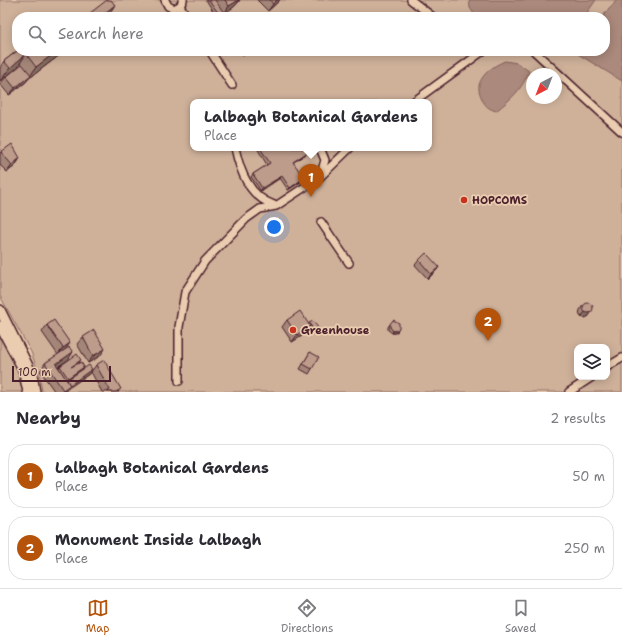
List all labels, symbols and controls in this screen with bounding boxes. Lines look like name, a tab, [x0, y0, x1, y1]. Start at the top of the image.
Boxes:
search box	[12, 12, 610, 56]
icon: search	[26, 23, 48, 45]
text: Search here	[58, 24, 144, 44]
north arrow	[526, 68, 562, 104]
popup	[190, 99, 432, 151]
text: Lalbagh Botanical Gardens	[204, 107, 418, 127]
text: Place	[204, 127, 237, 144]
pin: 1	[298, 164, 324, 197]
place label: HOPCOMS	[472, 193, 527, 208]
marker: HOPCOMS	[459, 195, 469, 205]
your location	[264, 217, 284, 237]
pin: 2	[475, 308, 501, 341]
place label: Greenhouse	[301, 323, 370, 338]
marker: Greenhouse	[288, 325, 298, 335]
map controls	[574, 344, 610, 380]
button: layers	[574, 344, 610, 380]
scale bar	[12, 364, 111, 383]
text: 100 m	[18, 365, 51, 380]
text: Nearby	[16, 407, 81, 429]
text: 2 results	[550, 410, 606, 427]
text: Lalbagh Botanical Gardens	[55, 458, 269, 478]
text: 1	[27, 468, 33, 485]
text: 50 m	[572, 468, 605, 485]
text: Place	[55, 478, 88, 495]
text: Monument Inside Lalbagh	[55, 530, 262, 550]
text: 2	[25, 540, 35, 557]
text: 250 m	[564, 540, 605, 557]
text: Place	[55, 550, 88, 567]
tab: Map	[86, 597, 109, 636]
tab: Directions	[281, 597, 333, 636]
tab: Saved	[505, 597, 536, 636]

